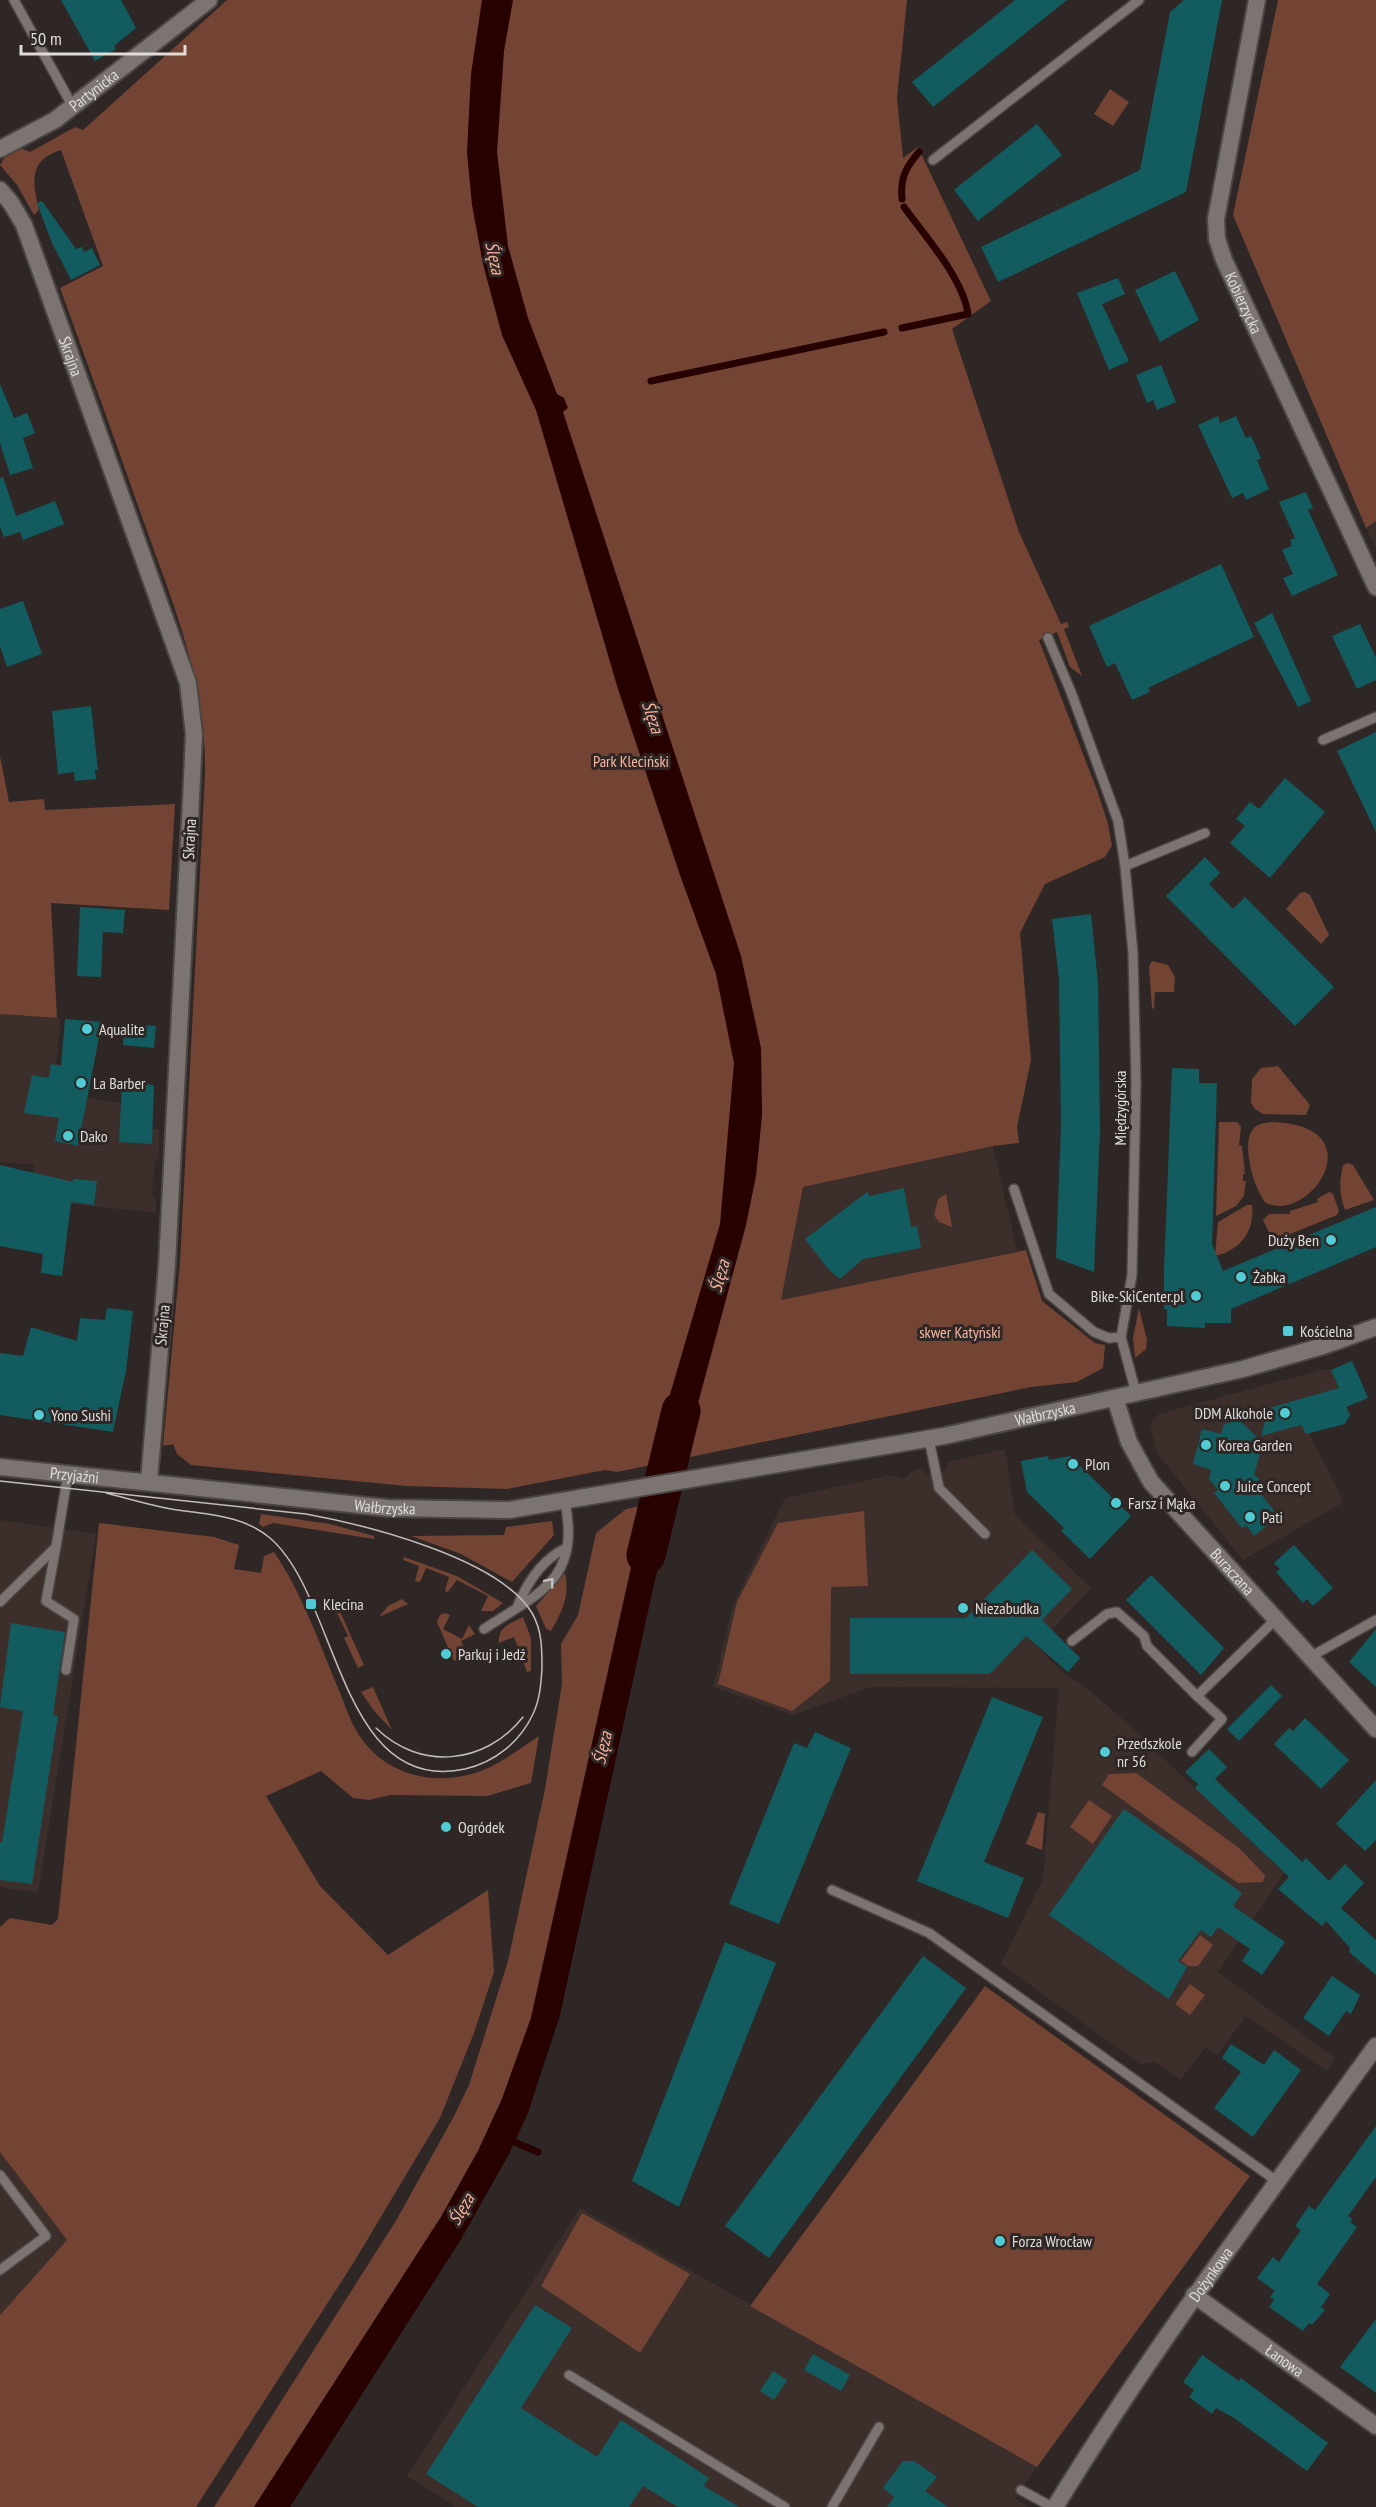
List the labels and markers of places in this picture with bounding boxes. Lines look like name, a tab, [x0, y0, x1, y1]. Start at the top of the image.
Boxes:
place label: Aqualite	[99, 1019, 145, 1039]
marker: Aqualite	[80, 1022, 94, 1036]
place label: La Barber	[93, 1073, 146, 1093]
marker: La Barber	[74, 1076, 88, 1090]
place label: Dako	[80, 1126, 108, 1146]
marker: Dako	[61, 1129, 75, 1143]
place label: Duży Ben	[1268, 1230, 1319, 1250]
marker: Duży Ben	[1324, 1233, 1338, 1247]
place label: Żabka	[1253, 1267, 1286, 1287]
marker: Żabka	[1234, 1270, 1248, 1284]
place label: Bike-SkiCenter.pl	[1091, 1286, 1184, 1306]
marker: Bike-SkiCenter.pl	[1189, 1289, 1203, 1303]
place label: Kościelna	[1300, 1321, 1353, 1341]
marker: Kościelna	[1281, 1324, 1295, 1338]
place label: DDM Alkohole	[1195, 1403, 1273, 1423]
place label: Yono Sushi	[51, 1405, 111, 1425]
marker: DDM Alkohole	[1278, 1406, 1292, 1420]
marker: Yono Sushi	[32, 1408, 46, 1422]
place label: Korea Garden	[1218, 1435, 1292, 1455]
marker: Korea Garden	[1199, 1438, 1213, 1452]
place label: Plon	[1085, 1454, 1110, 1474]
marker: Plon	[1066, 1457, 1080, 1471]
place label: Juice Concept	[1236, 1476, 1312, 1496]
marker: Juice Concept	[1218, 1479, 1232, 1493]
place label: Farsz i Mąka	[1128, 1493, 1196, 1513]
marker: Farsz i Mąka	[1109, 1496, 1123, 1510]
place label: Pati	[1262, 1507, 1283, 1527]
marker: Pati	[1243, 1510, 1257, 1524]
place label: Klecina	[323, 1594, 364, 1614]
marker: Klecina	[304, 1597, 318, 1611]
place label: Niezabudka	[975, 1598, 1039, 1618]
marker: Niezabudka	[956, 1601, 970, 1615]
place label: Parkuj i Jedź	[458, 1644, 526, 1664]
marker: Parkuj i Jedź	[439, 1647, 453, 1661]
place label: Przedszkole nr 56	[1117, 1733, 1182, 1771]
marker: Przedszkole nr 56	[1098, 1745, 1112, 1759]
place label: Ogródek	[458, 1817, 506, 1837]
marker: Ogródek	[439, 1820, 453, 1834]
place label: Forza Wrocław	[1012, 2231, 1093, 2251]
marker: Forza Wrocław	[993, 2234, 1007, 2248]

